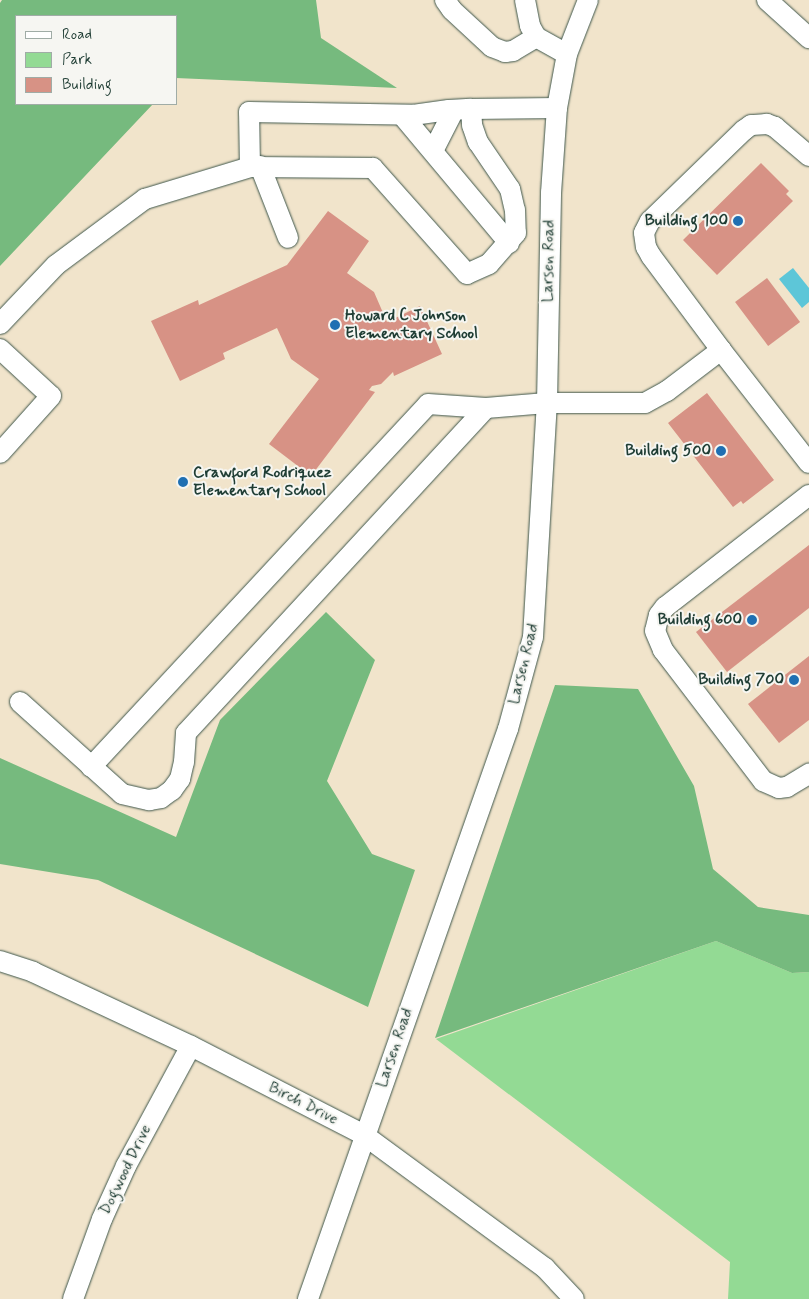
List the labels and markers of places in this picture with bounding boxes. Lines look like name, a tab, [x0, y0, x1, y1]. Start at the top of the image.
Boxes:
place label: Building 100	[645, 211, 728, 231]
marker: Building 100	[732, 215, 744, 227]
place label: Howard C Johnson Elementary School	[345, 306, 478, 344]
marker: Howard C Johnson Elementary School	[329, 319, 341, 331]
place label: Building 500	[625, 441, 711, 461]
marker: Building 500	[715, 445, 727, 457]
place label: Crawford Rodriquez Elementary School	[193, 463, 331, 501]
marker: Crawford Rodriquez Elementary School	[177, 476, 189, 488]
place label: Building 600	[658, 610, 742, 630]
marker: Building 600	[746, 614, 758, 626]
place label: Building 700	[698, 670, 784, 690]
marker: Building 700	[788, 674, 800, 686]

